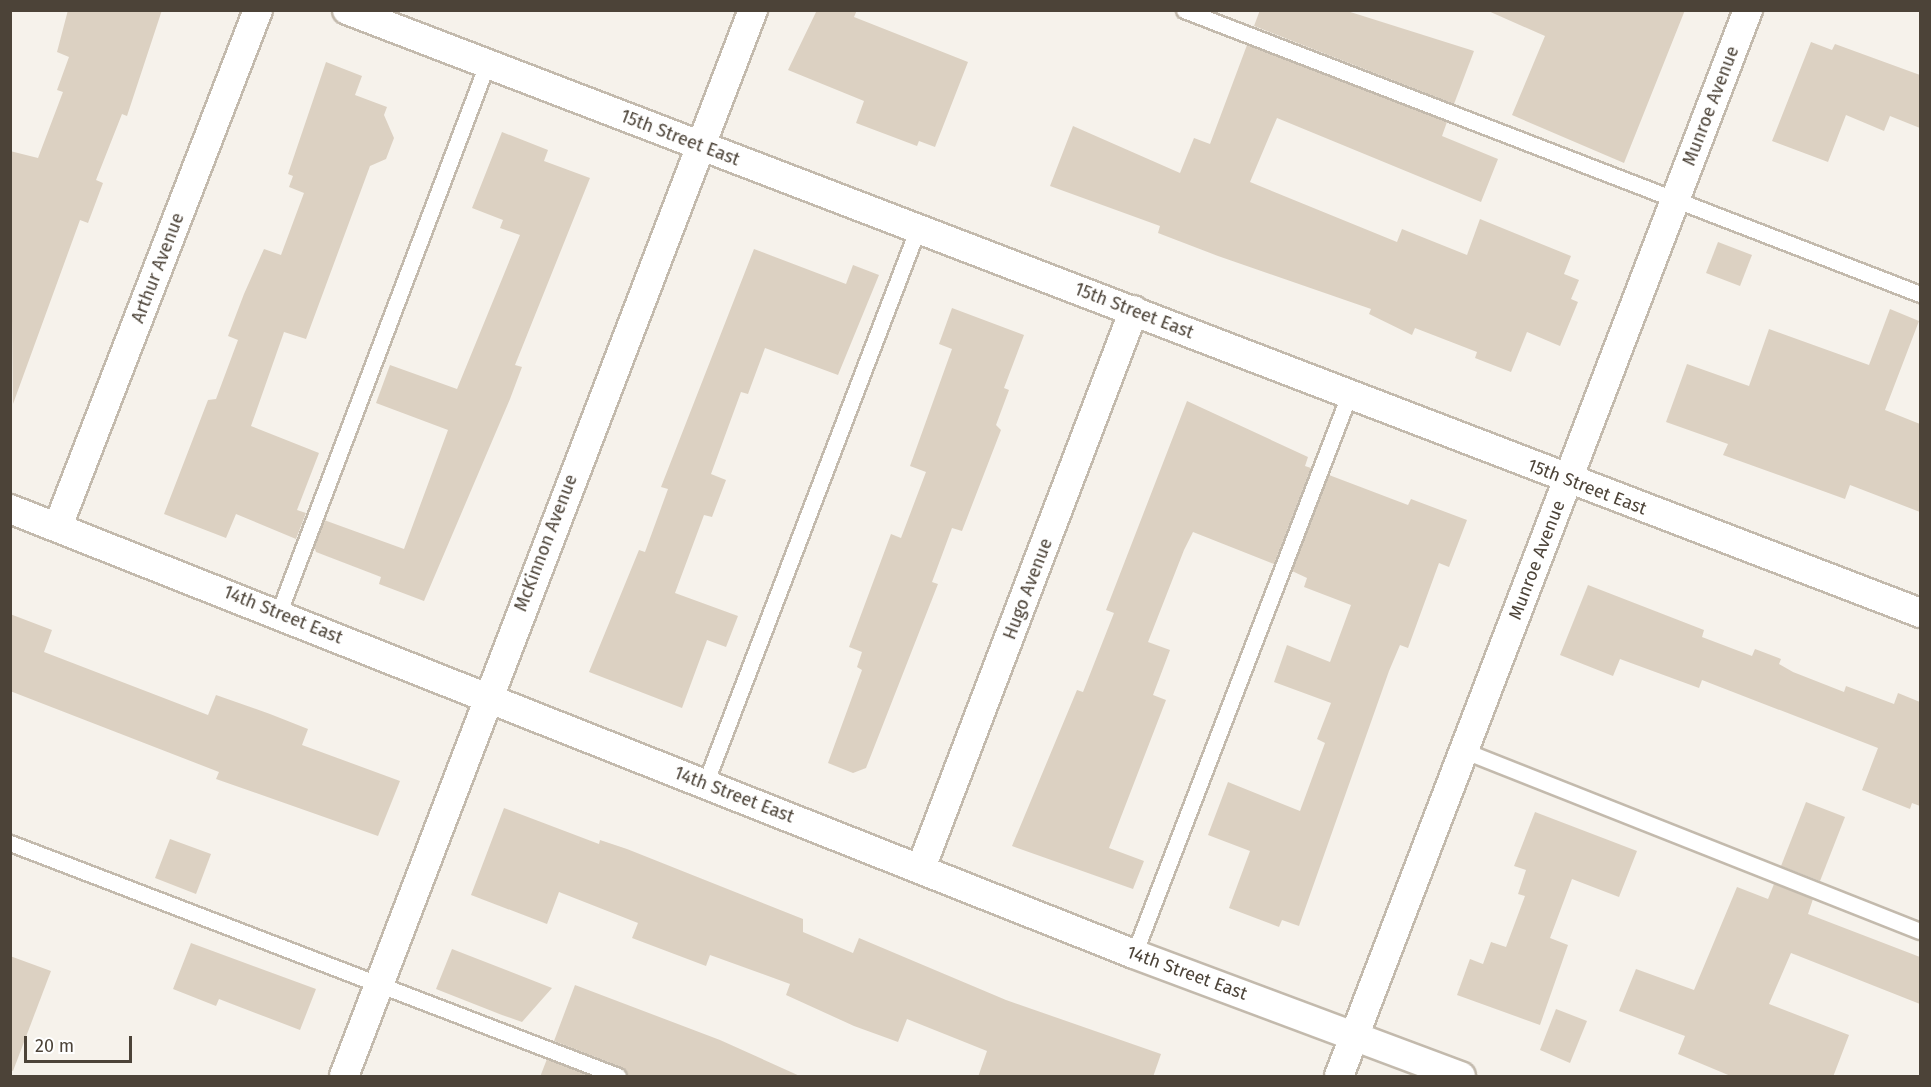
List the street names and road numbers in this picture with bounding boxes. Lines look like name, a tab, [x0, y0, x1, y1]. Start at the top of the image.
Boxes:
street label: Munroe Avenue	[1678, 43, 1744, 169]
street label: 15th Street East	[617, 105, 743, 171]
street label: Arthur Avenue	[127, 210, 189, 326]
street label: 15th Street East	[1071, 278, 1197, 344]
street label: 15th Street East	[1524, 454, 1650, 520]
street label: McKinnon Avenue	[510, 471, 582, 615]
street label: Munroe Avenue	[1504, 497, 1570, 623]
street label: Hugo Avenue	[999, 535, 1057, 643]
street label: 14th Street East	[220, 581, 346, 649]
street label: 14th Street East	[671, 762, 797, 828]
street label: 14th Street East	[1124, 941, 1250, 1005]

